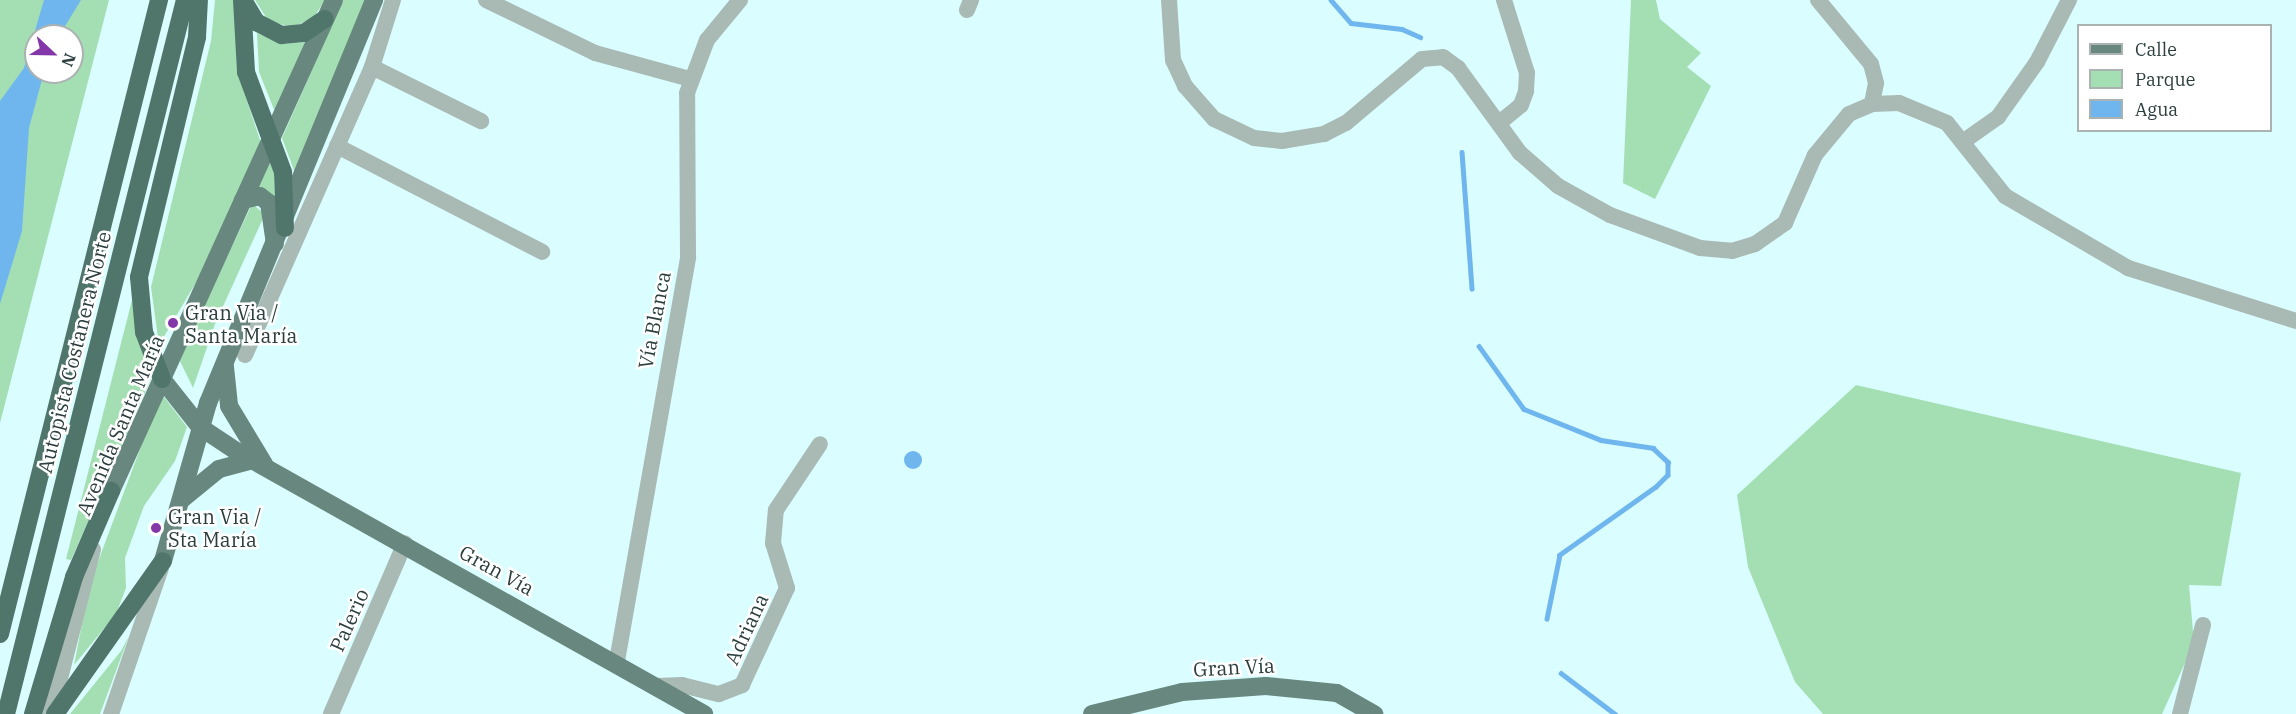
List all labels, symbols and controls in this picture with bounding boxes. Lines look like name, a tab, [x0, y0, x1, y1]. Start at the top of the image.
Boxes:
north arrow	[24, 24, 84, 84]
legend	[2077, 24, 2272, 132]
text: Calle	[2135, 38, 2177, 61]
text: N	[57, 50, 80, 70]
text: Parque	[2135, 68, 2195, 91]
text: Agua	[2135, 98, 2178, 121]
street label: Autopista Costanera Norte	[32, 229, 116, 475]
street label: Vía Blanca	[633, 269, 675, 371]
place label: Gran Via / Santa María	[185, 300, 298, 347]
marker: Gran Via / Santa María	[166, 316, 180, 330]
street label: Avenida Santa María	[71, 331, 169, 519]
place label: Gran Via / Sta María	[168, 504, 262, 551]
marker: Gran Via / Sta María	[149, 521, 163, 535]
street label: Gran Vía	[455, 540, 539, 600]
street label: Palerio	[325, 585, 373, 655]
street label: Adriana	[719, 590, 773, 668]
street label: Gran Vía	[1193, 653, 1275, 681]

